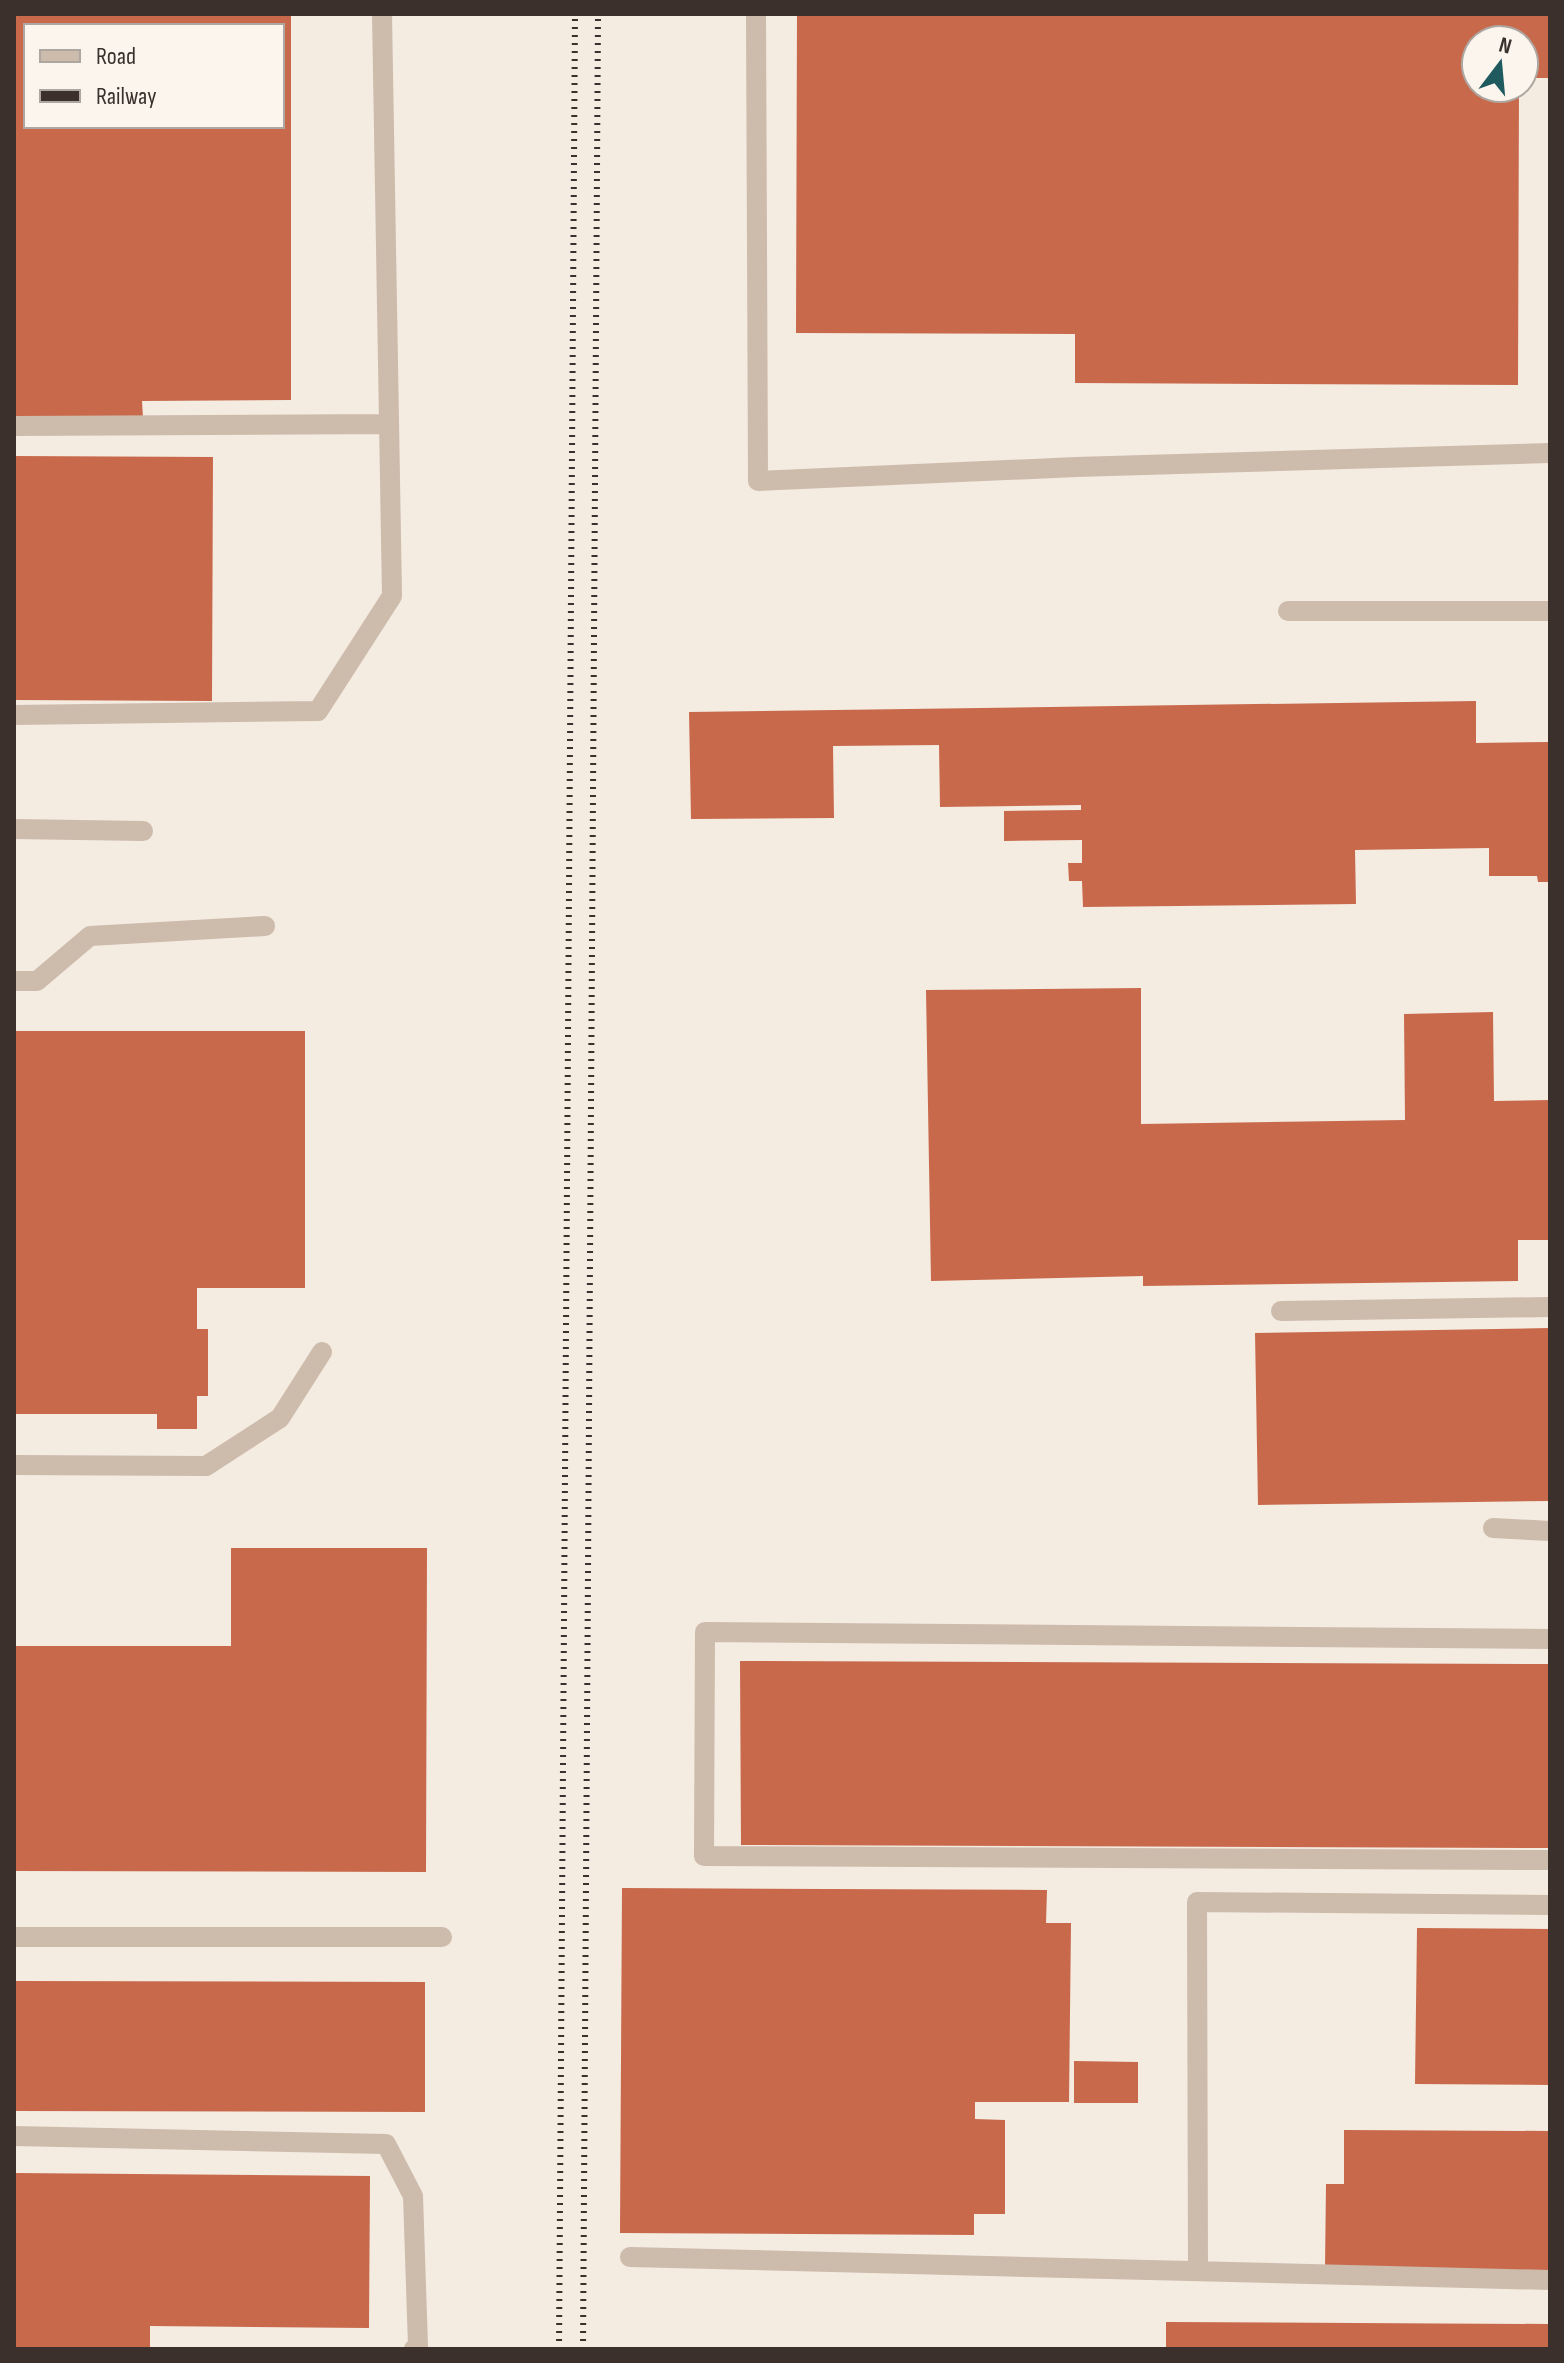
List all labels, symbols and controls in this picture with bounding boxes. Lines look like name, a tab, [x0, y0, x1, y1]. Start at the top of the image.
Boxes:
legend	[24, 24, 284, 128]
north arrow	[1460, 24, 1540, 104]
text: N	[1496, 32, 1514, 61]
text: Road	[96, 42, 136, 71]
text: Railway	[96, 82, 156, 111]

